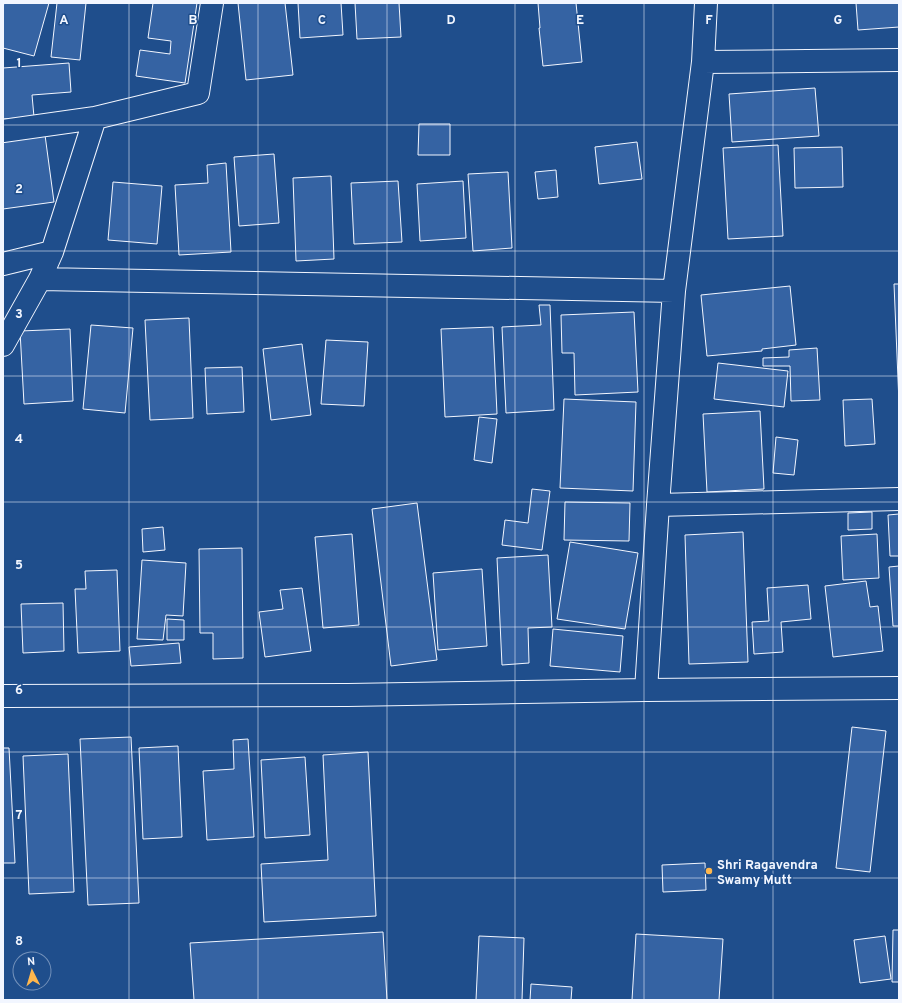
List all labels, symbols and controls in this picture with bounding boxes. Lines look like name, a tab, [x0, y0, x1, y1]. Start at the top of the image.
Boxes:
text: A	[59, 13, 69, 29]
text: B	[189, 13, 198, 29]
text: C	[318, 13, 326, 29]
text: D	[446, 13, 456, 29]
text: E	[576, 13, 584, 29]
text: F	[705, 13, 713, 29]
text: G	[834, 13, 843, 29]
text: 1	[16, 56, 22, 72]
text: 2	[15, 182, 23, 198]
text: 3	[15, 307, 23, 323]
text: 4	[15, 432, 23, 448]
text: 5	[15, 558, 23, 574]
text: 6	[15, 683, 23, 699]
text: 7	[16, 808, 23, 824]
place label: Shri Ragavendra Swamy Mutt	[717, 858, 818, 889]
marker: Shri Ragavendra Swamy Mutt	[704, 866, 714, 876]
text: 8	[15, 934, 23, 950]
north arrow	[12, 951, 52, 991]
text: N	[27, 955, 36, 969]

